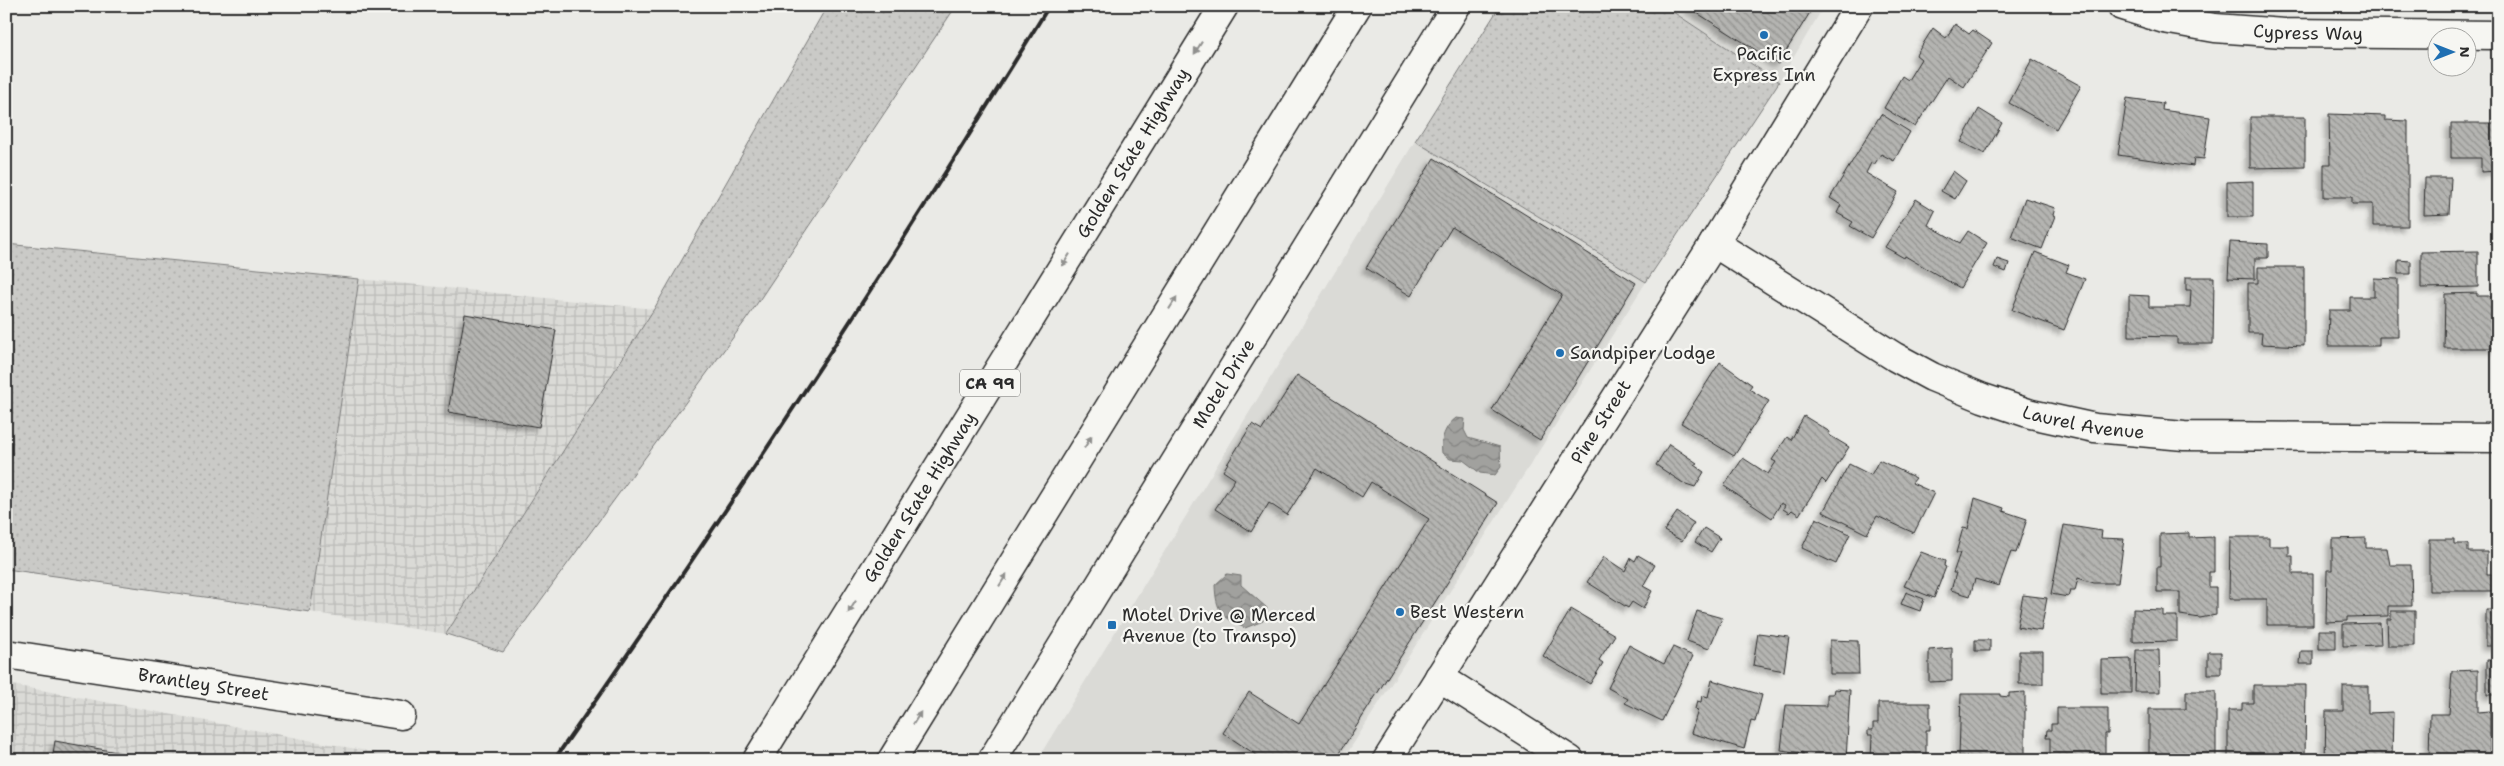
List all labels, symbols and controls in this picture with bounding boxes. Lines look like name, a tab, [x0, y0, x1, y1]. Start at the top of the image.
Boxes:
street label: Cypress Way	[2252, 19, 2363, 46]
north arrow	[2426, 28, 2476, 78]
marker: Pacific Express Inn	[1758, 29, 1770, 41]
one-way arrow	[1194, 41, 1203, 54]
place label: Pacific Express Inn	[1712, 42, 1816, 87]
text: N	[2456, 46, 2474, 58]
street label: Golden State Highway	[1071, 63, 1195, 243]
one-way arrow	[1062, 254, 1071, 267]
one-way arrow	[1169, 297, 1178, 310]
street label: Motel Drive	[1187, 334, 1260, 433]
place label: Sandpiper Lodge	[1570, 341, 1716, 365]
marker: Sandpiper Lodge	[1554, 347, 1566, 359]
road number: CA 99	[960, 369, 1020, 396]
street label: Pine Street	[1565, 375, 1637, 469]
street label: Laurel Avenue	[2019, 400, 2145, 444]
street label: Golden State Highway	[858, 408, 982, 587]
one-way arrow	[1083, 435, 1093, 448]
one-way arrow	[998, 573, 1007, 587]
one-way arrow	[847, 600, 856, 613]
place label: Best Western	[1410, 600, 1524, 624]
place label: Motel Drive @ Merced Avenue (to Transpo)	[1122, 603, 1316, 648]
marker: Best Western	[1394, 606, 1406, 618]
marker: Motel Drive @ Merced Avenue (to Transpo)	[1106, 619, 1118, 631]
street label: Brantley Street	[136, 663, 271, 707]
one-way arrow	[913, 712, 922, 725]

